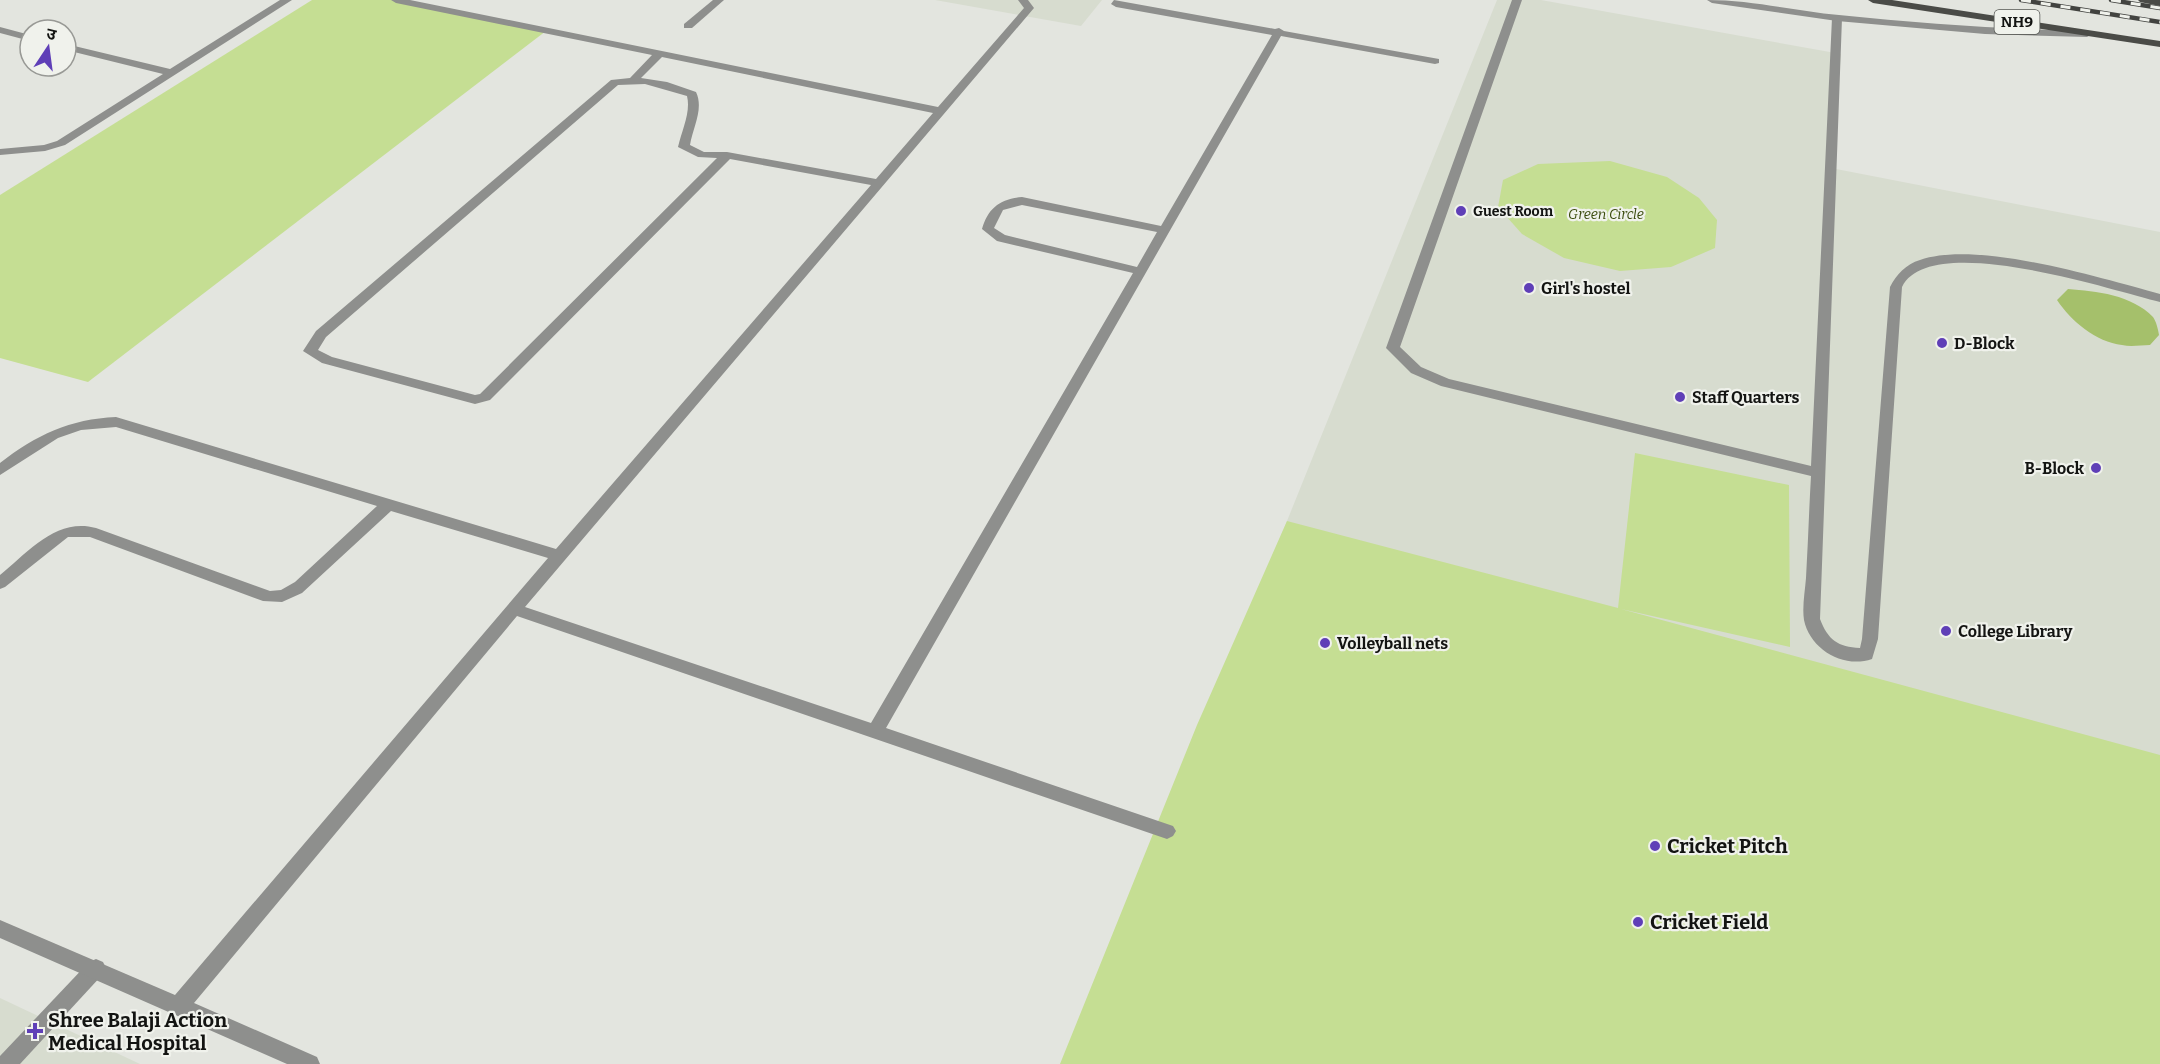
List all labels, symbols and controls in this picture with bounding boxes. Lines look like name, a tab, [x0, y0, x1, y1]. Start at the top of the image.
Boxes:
road number: NH9	[1994, 10, 2040, 34]
north arrow	[18, 18, 78, 78]
text: उ	[45, 24, 59, 44]
place label: Guest Room	[1473, 203, 1554, 220]
marker: Guest Room	[1454, 204, 1468, 218]
park label: Green Circle	[1568, 206, 1644, 223]
place label: Girl's hostel	[1541, 279, 1630, 298]
marker: Girl's hostel	[1522, 281, 1536, 295]
place label: D-Block	[1954, 334, 2015, 353]
marker: D-Block	[1935, 336, 1949, 350]
place label: Staff Quarters	[1692, 388, 1800, 407]
marker: Staff Quarters	[1673, 390, 1687, 404]
place label: B-Block	[2024, 459, 2084, 478]
marker: B-Block	[2089, 461, 2103, 475]
place label: College Library	[1958, 622, 2072, 641]
marker: College Library	[1939, 624, 1953, 638]
place label: Volleyball nets	[1337, 634, 1448, 653]
marker: Volleyball nets	[1318, 636, 1332, 650]
place label: Cricket Pitch	[1667, 834, 1788, 858]
marker: Cricket Pitch	[1648, 839, 1662, 853]
place label: Cricket Field	[1650, 910, 1768, 934]
marker: Cricket Field	[1631, 915, 1645, 929]
place label: Shree Balaji Action Medical Hospital	[48, 1008, 227, 1055]
marker: Shree Balaji Action Medical Hospital	[26, 1022, 44, 1040]

